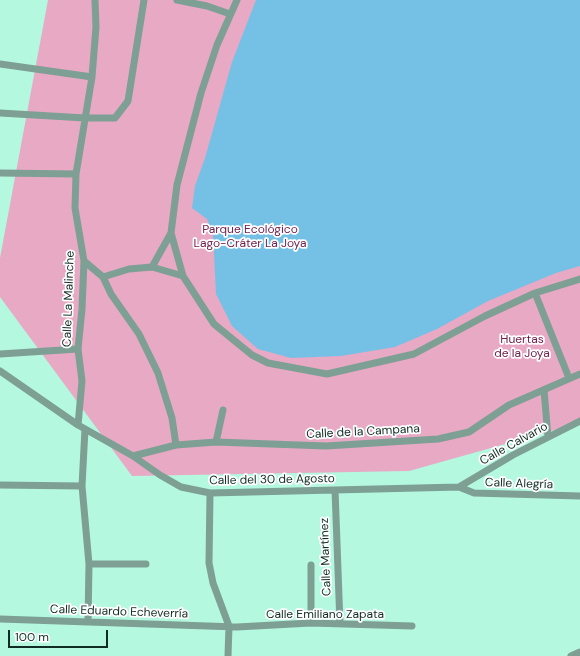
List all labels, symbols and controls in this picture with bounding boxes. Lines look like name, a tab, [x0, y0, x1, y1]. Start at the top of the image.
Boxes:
park label: Parque Ecológico Lago-Cráter La Joya	[194, 223, 306, 251]
street label: Calle La Malinche	[60, 251, 78, 347]
park label: Huertas de la Joya	[494, 333, 550, 361]
street label: Calle Calvario	[478, 419, 550, 469]
street label: Calle de la Campana	[306, 422, 420, 442]
street label: Calle del 30 de Agosto	[209, 472, 335, 488]
street label: Calle Alegría	[485, 476, 553, 492]
street label: Calle Martínez	[317, 518, 335, 596]
street label: Calle Eduardo Echeverría	[50, 602, 188, 622]
street label: Calle Emiliano Zapata	[266, 608, 384, 622]
scale bar	[10, 622, 110, 648]
text: 100 m	[15, 629, 49, 645]

